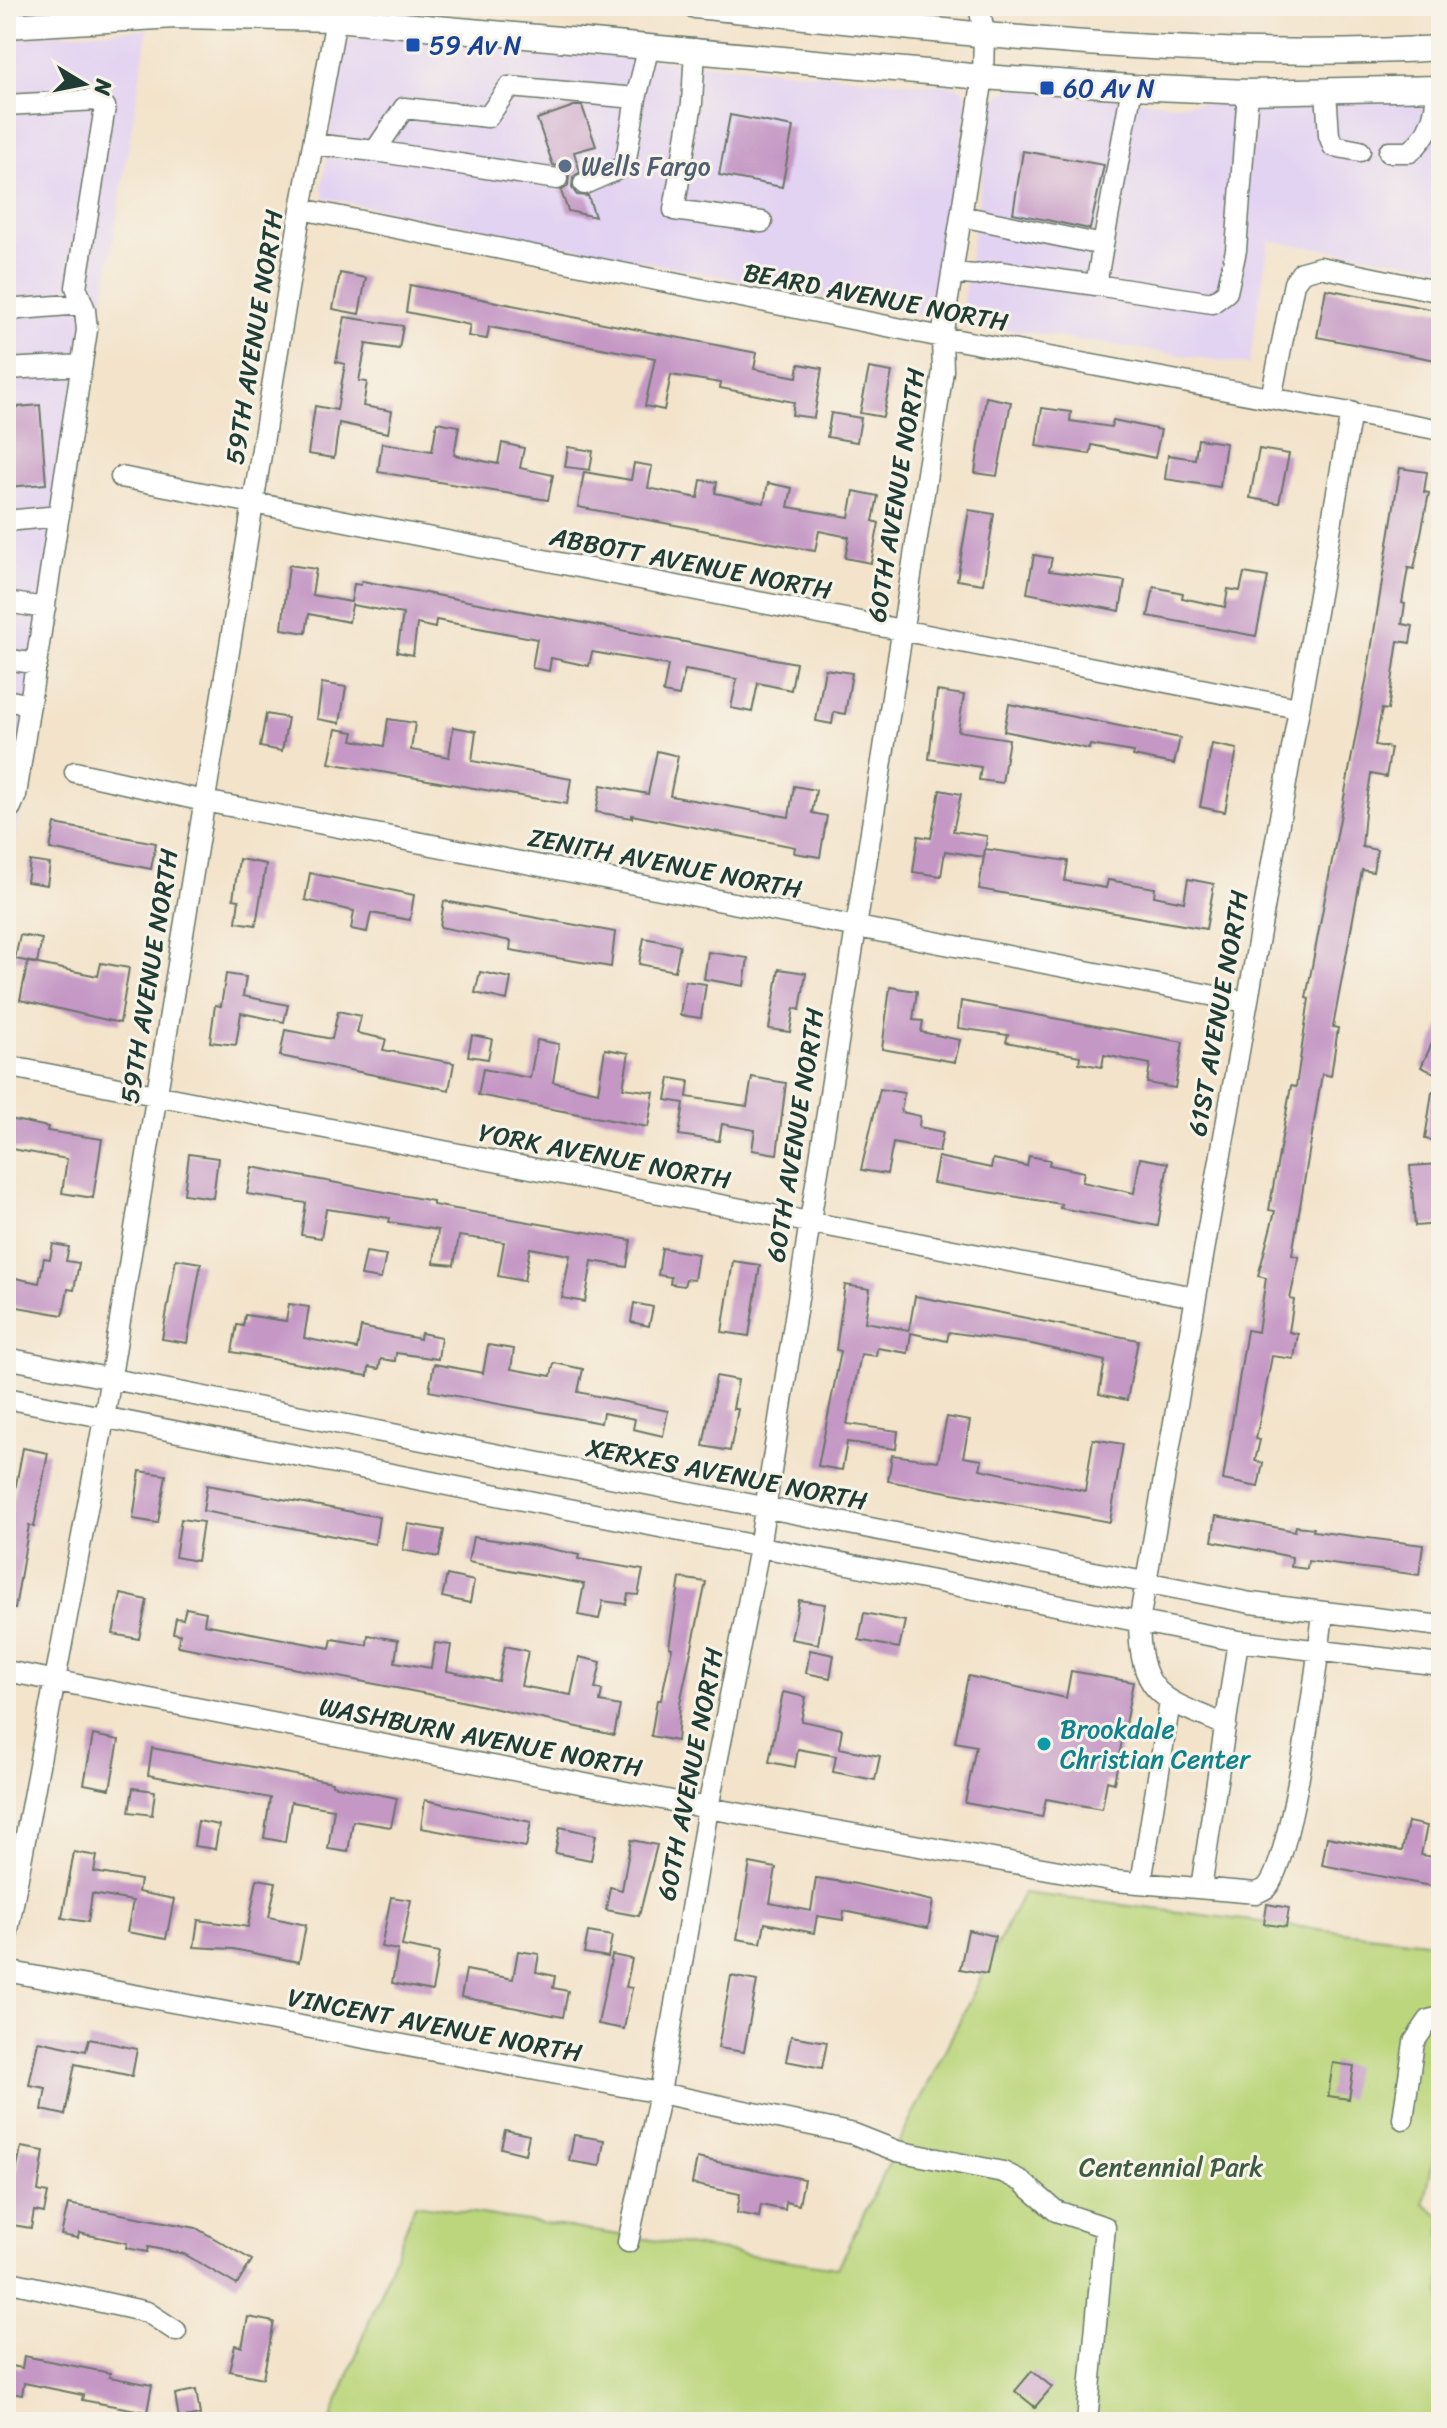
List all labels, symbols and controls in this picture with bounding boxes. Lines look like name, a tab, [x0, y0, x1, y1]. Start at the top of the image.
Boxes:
place label: 59 Av N	[429, 22, 522, 68]
marker: 59 Av N	[404, 36, 422, 54]
north arrow	[44, 44, 124, 124]
place label: 60 Av N	[1063, 65, 1155, 111]
text: N	[83, 76, 124, 99]
marker: 60 Av N	[1038, 79, 1056, 97]
place label: Wells Fargo	[581, 143, 711, 189]
marker: Wells Fargo	[556, 157, 574, 175]
street label: 59TH AVENUE NORTH	[211, 206, 297, 468]
street label: BEARD AVENUE NORTH	[740, 249, 1012, 345]
street label: 60TH AVENUE NORTH	[853, 364, 939, 625]
street label: ABBOTT AVENUE NORTH	[545, 513, 836, 613]
street label: ZENITH AVENUE NORTH	[524, 814, 806, 912]
street label: 59TH AVENUE NORTH	[106, 845, 192, 1107]
street label: 61ST AVENUE NORTH	[1174, 886, 1262, 1140]
street label: 60TH AVENUE NORTH	[752, 1004, 838, 1265]
street label: YORK AVENUE NORTH	[475, 1109, 735, 1203]
street label: XERXES AVENUE NORTH	[582, 1424, 872, 1524]
street label: 60TH AVENUE NORTH	[643, 1643, 737, 1904]
street label: WASHBURN AVENUE NORTH	[315, 1683, 647, 1791]
place label: Brookdale Christian Center	[1060, 1706, 1251, 1782]
marker: Brookdale Christian Center	[1035, 1735, 1053, 1753]
street label: VINCENT AVENUE NORTH	[284, 1974, 587, 2076]
park label: Centennial Park	[1079, 2144, 1263, 2190]

